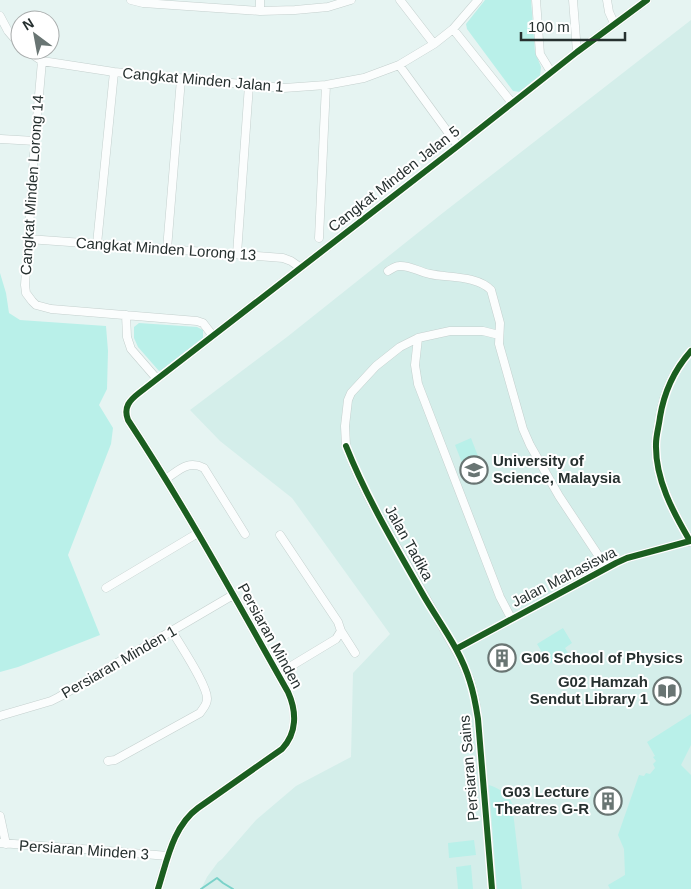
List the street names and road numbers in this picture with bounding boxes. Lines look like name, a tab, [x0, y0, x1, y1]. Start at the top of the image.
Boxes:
street label: Cangkat Minden Jalan 1	[122, 64, 284, 95]
street label: Cangkat Minden Lorong 14	[17, 94, 46, 276]
street label: Cangkat Minden Jalan 5	[325, 122, 463, 235]
street label: Cangkat Minden Lorong 13	[75, 234, 257, 263]
street label: Jalan Tadika	[382, 502, 437, 584]
street label: Jalan Mahasiswa	[509, 543, 619, 610]
street label: Persiaran Minden	[235, 580, 306, 691]
street label: Persiaran Minden 1	[58, 622, 179, 701]
street label: Persiaran Sains	[455, 715, 482, 822]
street label: Persiaran Minden 3	[19, 836, 150, 863]

